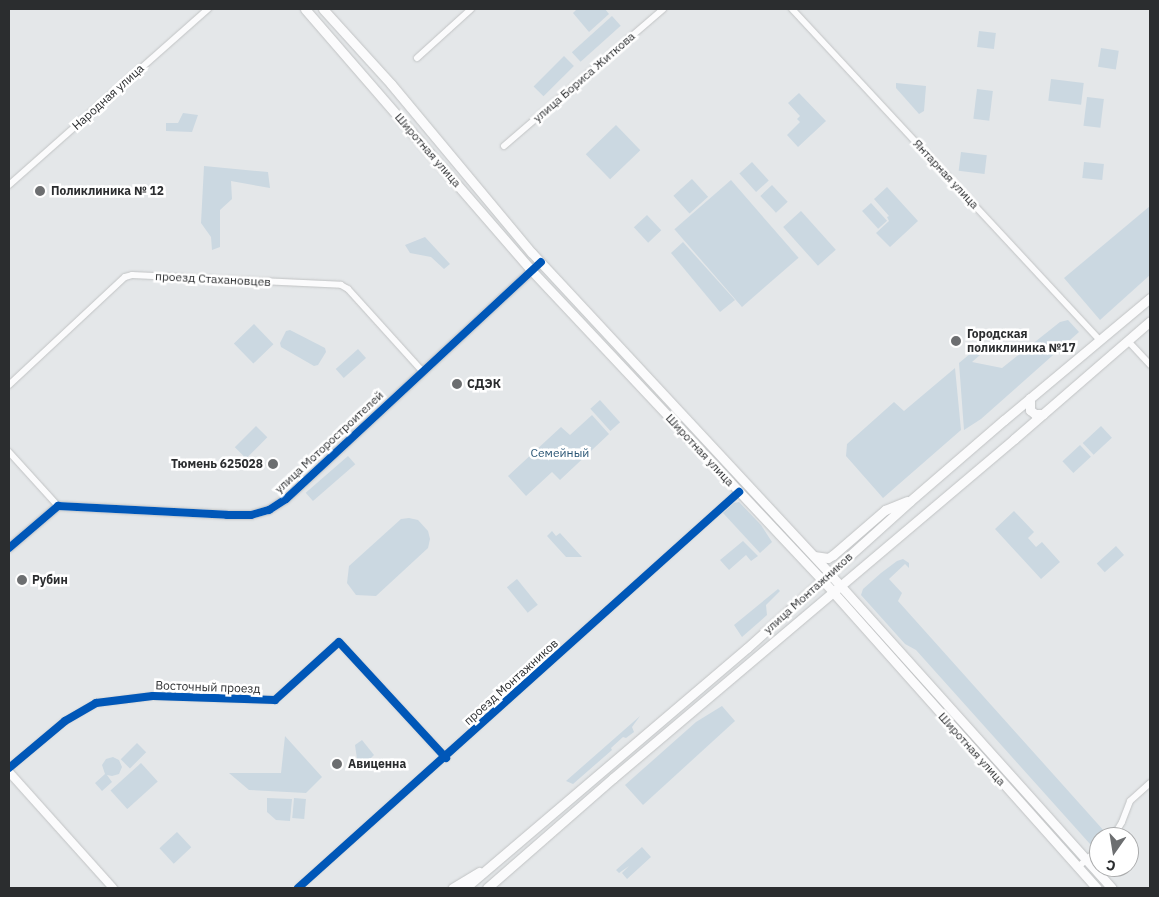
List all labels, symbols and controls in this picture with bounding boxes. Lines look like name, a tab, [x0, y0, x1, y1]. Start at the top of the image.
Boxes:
street label: улица Бориса Житкова	[530, 29, 638, 125]
street label: Народная улица	[69, 61, 147, 133]
street label: Широтная улица	[392, 110, 464, 190]
street label: Янтарная улица	[910, 136, 982, 212]
marker: Поликлиника № 12	[33, 184, 47, 198]
place label: Поликлиника № 12	[51, 184, 164, 198]
street label: проезд Стахановцев	[155, 269, 271, 289]
place label: Городская поликлиника №17	[967, 327, 1076, 355]
marker: Городская поликлиника №17	[949, 334, 963, 348]
place label: СДЭК	[467, 377, 501, 391]
marker: СДЭК	[451, 378, 463, 390]
street label: улица Моторостроителей	[272, 388, 386, 496]
street label: Широтная улица	[663, 411, 737, 489]
park label: Семейный	[531, 446, 589, 460]
place label: Тюмень 625028	[171, 457, 263, 471]
marker: Тюмень 625028	[267, 458, 279, 470]
street label: улица Монтажников	[761, 549, 855, 637]
place label: Рубин	[32, 573, 68, 587]
marker: Рубин	[16, 574, 28, 586]
street label: проезд Монтажников	[461, 636, 561, 728]
street label: Восточный проезд	[155, 678, 261, 696]
street label: Широтная улица	[935, 709, 1009, 789]
marker: Авиценна	[330, 757, 344, 771]
place label: Авиценна	[348, 757, 406, 771]
north arrow	[1089, 827, 1139, 877]
text: С	[1104, 856, 1117, 875]

